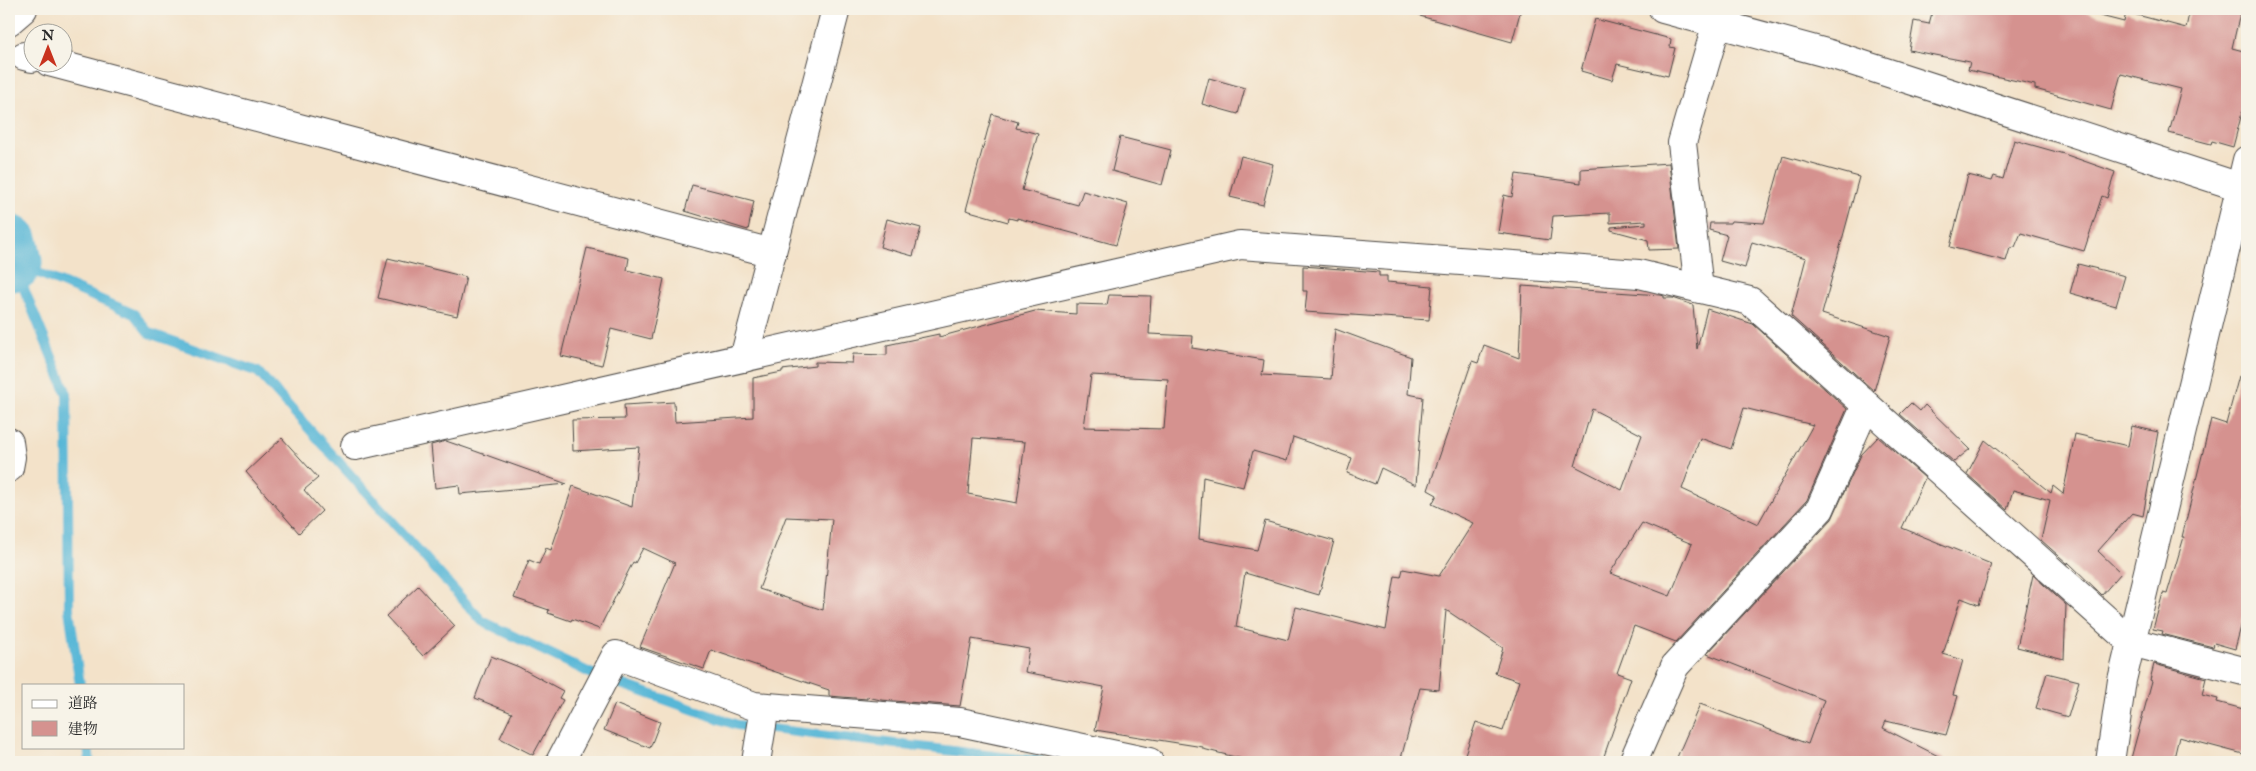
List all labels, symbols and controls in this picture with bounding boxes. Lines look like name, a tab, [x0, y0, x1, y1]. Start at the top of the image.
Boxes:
north arrow	[22, 22, 72, 72]
text: N	[41, 27, 54, 45]
legend	[22, 684, 185, 748]
text: 道路	[68, 694, 98, 713]
text: 建物	[68, 720, 98, 739]

